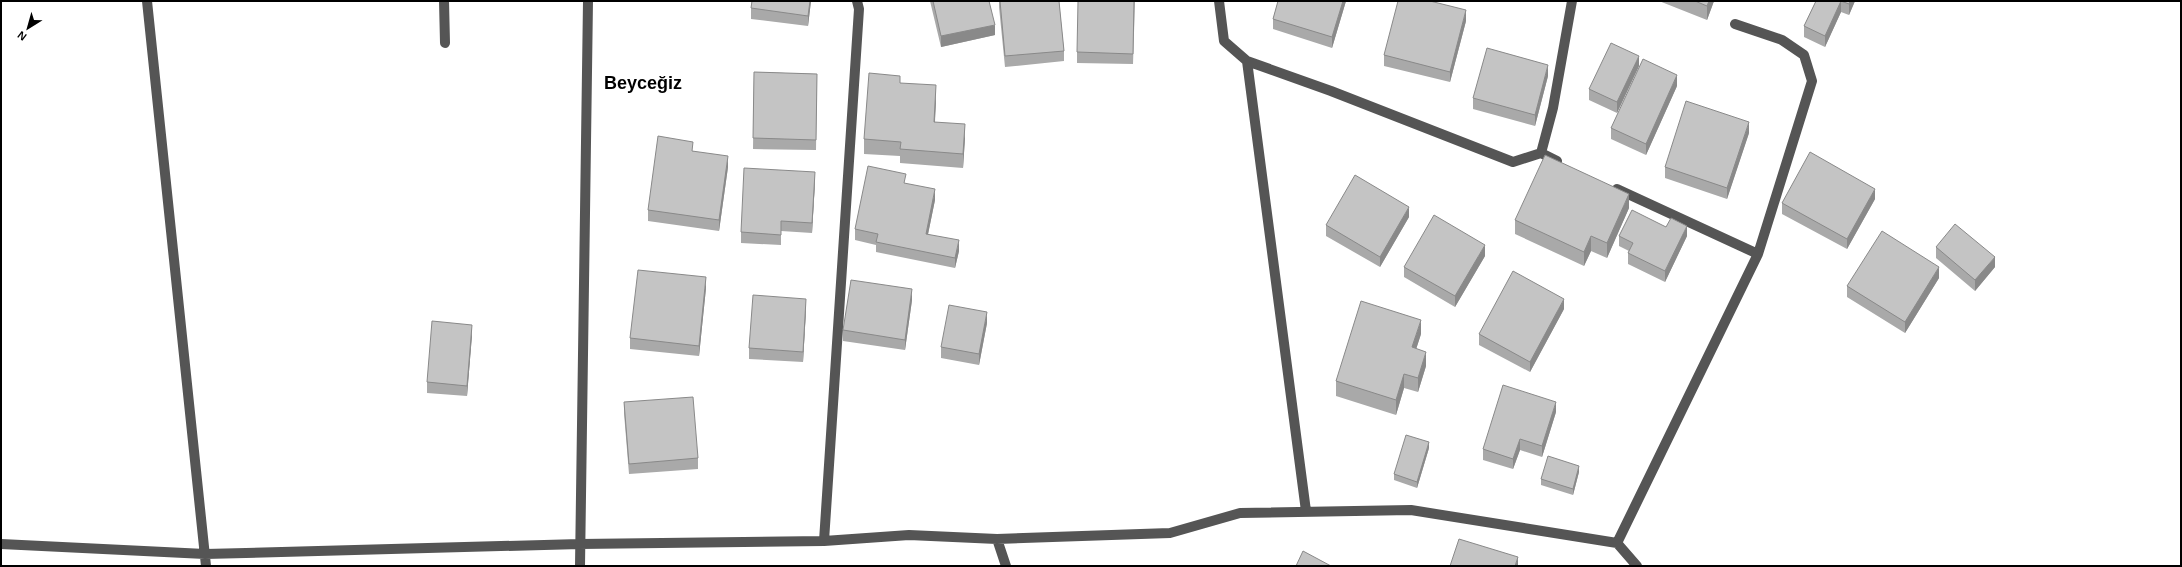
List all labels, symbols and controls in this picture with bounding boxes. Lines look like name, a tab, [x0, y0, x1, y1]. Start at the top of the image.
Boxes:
north arrow	[8, 8, 48, 48]
text: N	[15, 29, 29, 43]
district label: Beyceğiz	[604, 73, 682, 93]

